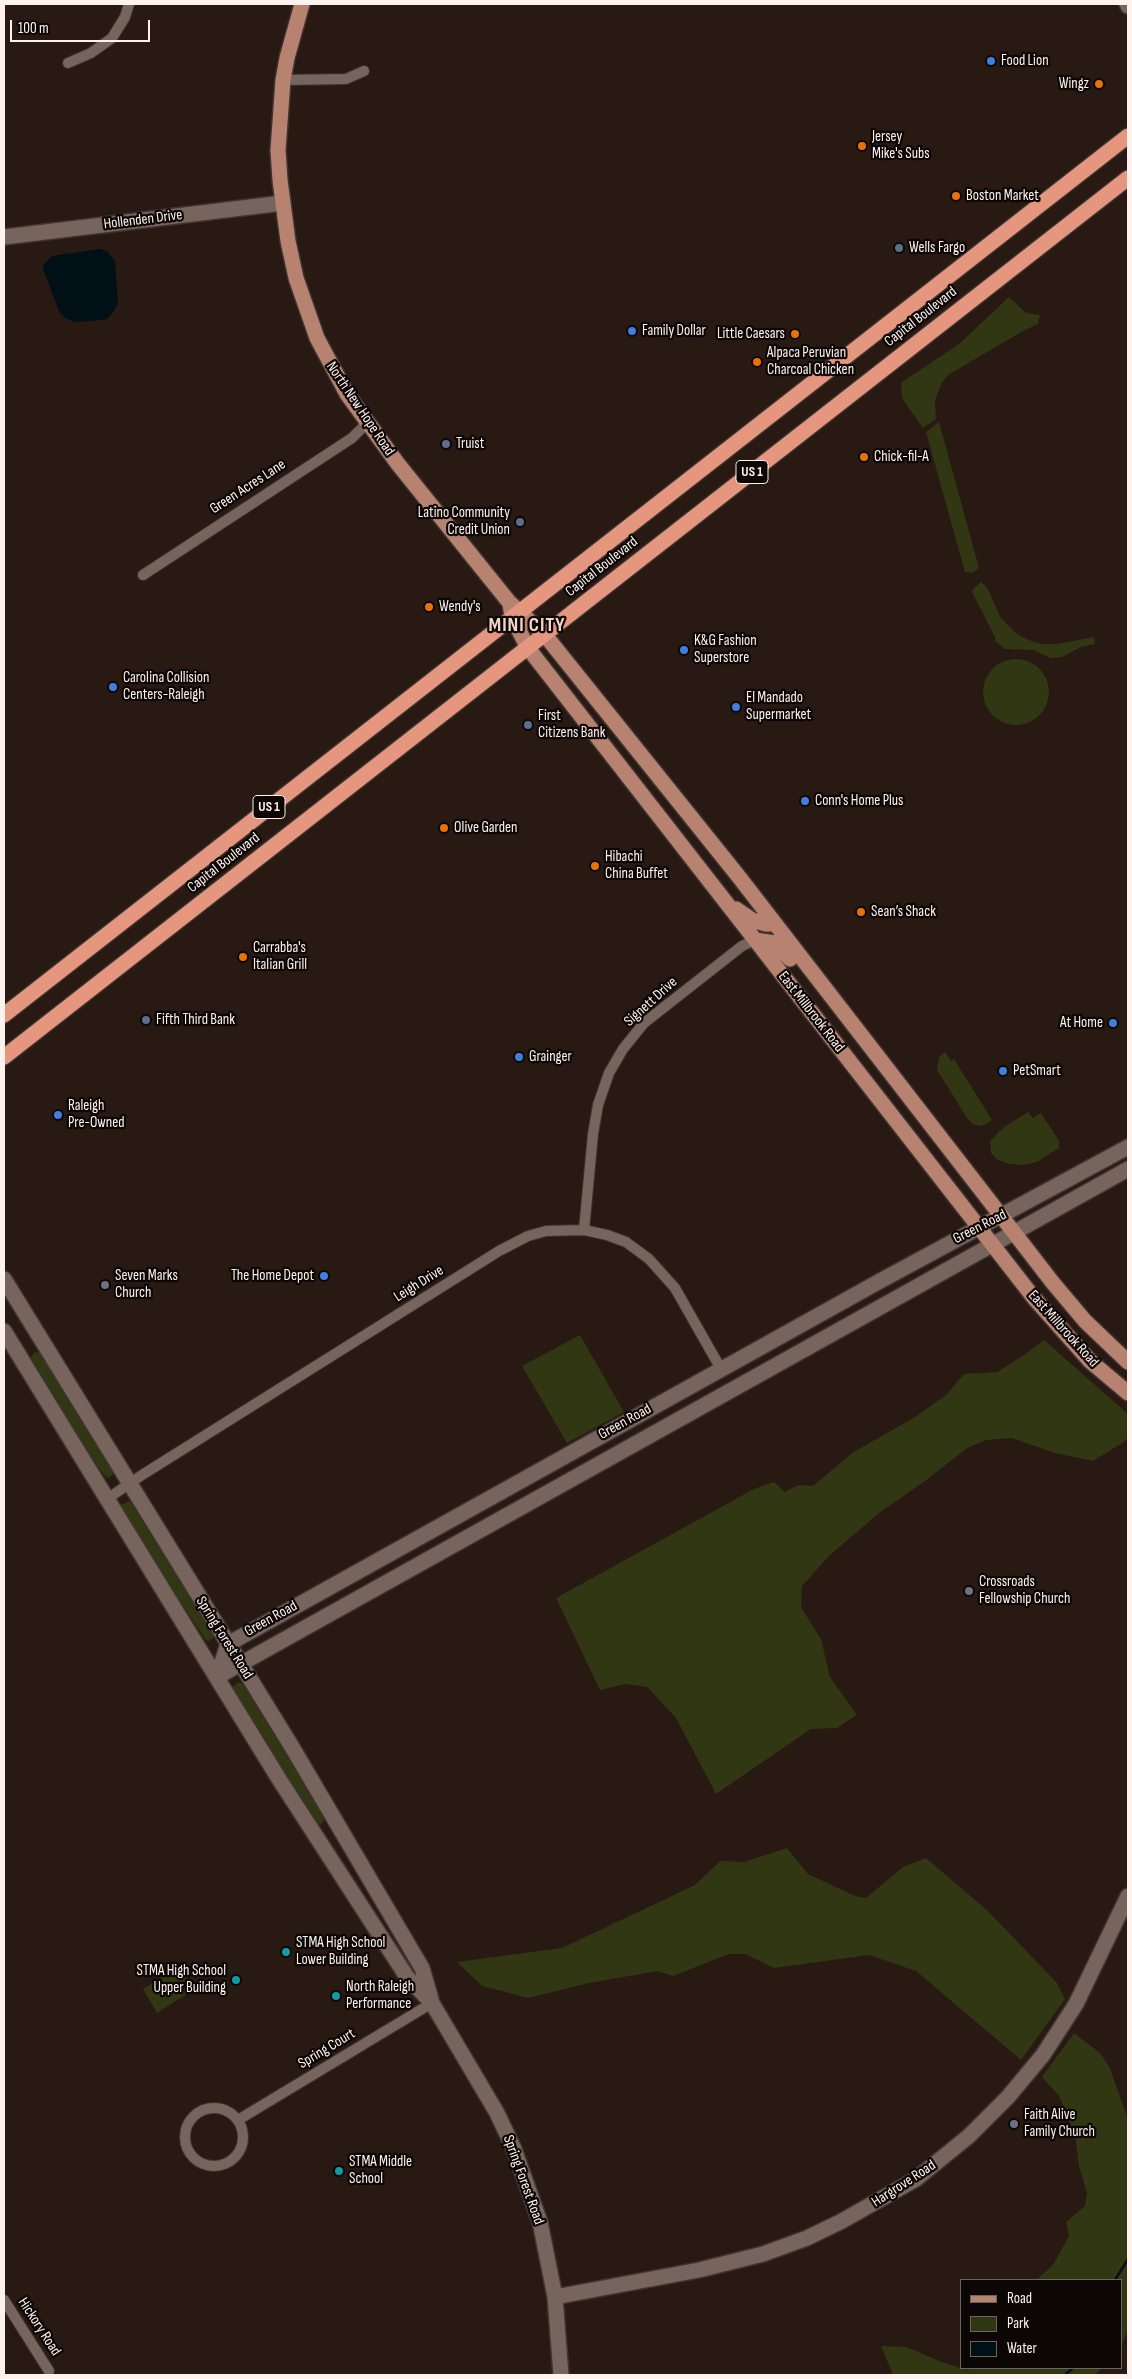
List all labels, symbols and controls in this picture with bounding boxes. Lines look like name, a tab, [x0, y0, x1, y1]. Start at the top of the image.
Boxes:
scale bar	[12, 10, 152, 42]
text: 100 m	[18, 19, 49, 38]
place label: Food Lion	[1001, 52, 1049, 70]
marker: Food Lion	[985, 55, 997, 67]
place label: Wingz	[1059, 75, 1089, 93]
marker: Wingz	[1093, 78, 1105, 90]
place label: Jersey Mike's Subs	[872, 128, 930, 163]
marker: Jersey Mike's Subs	[856, 140, 868, 152]
place label: Boston Market	[966, 187, 1039, 205]
marker: Boston Market	[950, 190, 962, 202]
street label: Hollenden Drive	[103, 206, 183, 234]
place label: Wells Fargo	[909, 239, 965, 257]
marker: Wells Fargo	[893, 242, 905, 254]
street label: Capital Boulevard	[881, 283, 961, 351]
place label: Family Dollar	[642, 322, 706, 340]
marker: Family Dollar	[626, 325, 638, 337]
place label: Little Caesars	[717, 325, 785, 343]
marker: Little Caesars	[789, 328, 801, 340]
place label: Alpaca Peruvian Charcoal Chicken	[767, 344, 854, 379]
marker: Alpaca Peruvian Charcoal Chicken	[751, 356, 763, 368]
street label: North New Hope Road	[322, 359, 398, 459]
place label: Truist	[456, 435, 484, 453]
marker: Truist	[440, 438, 452, 450]
place label: Chick-fil-A	[874, 448, 929, 466]
marker: Chick-fil-A	[858, 451, 870, 463]
street label: Green Acres Lane	[207, 456, 289, 518]
road number: US 1	[736, 461, 768, 484]
place label: Latino Community Credit Union	[418, 504, 510, 539]
marker: Latino Community Credit Union	[514, 516, 526, 528]
street label: Capital Boulevard	[562, 533, 642, 601]
place label: Wendy's	[439, 598, 481, 616]
marker: Wendy's	[423, 601, 435, 613]
district label: MINI CITY	[487, 614, 567, 638]
place label: K&G Fashion Superstore	[694, 632, 757, 667]
marker: K&G Fashion Superstore	[678, 644, 690, 656]
place label: Carolina Collision Centers-Raleigh	[123, 669, 209, 704]
marker: Carolina Collision Centers-Raleigh	[107, 681, 119, 693]
place label: El Mandado Supermarket	[746, 689, 811, 724]
marker: El Mandado Supermarket	[730, 701, 742, 713]
place label: First Citizens Bank	[538, 707, 605, 742]
marker: First Citizens Bank	[522, 719, 534, 731]
place label: Conn's Home Plus	[815, 792, 903, 810]
marker: Conn's Home Plus	[799, 795, 811, 807]
road number: US 1	[253, 796, 285, 819]
place label: Olive Garden	[454, 819, 517, 837]
marker: Olive Garden	[438, 822, 450, 834]
street label: Capital Boulevard	[184, 829, 264, 897]
place label: Hibachi China Buffet	[605, 848, 668, 883]
marker: Hibachi China Buffet	[589, 860, 601, 872]
place label: Sean’s Shack	[871, 903, 936, 921]
marker: Sean’s Shack	[855, 906, 867, 918]
place label: Carrabba's Italian Grill	[253, 939, 307, 974]
marker: Carrabba's Italian Grill	[237, 951, 249, 963]
street label: East Millbrook Road	[774, 968, 848, 1056]
street label: Signett Drive	[621, 973, 681, 1031]
place label: Fifth Third Bank	[156, 1011, 235, 1029]
marker: Fifth Third Bank	[140, 1014, 152, 1026]
place label: At Home	[1060, 1014, 1103, 1032]
marker: At Home	[1107, 1017, 1119, 1029]
place label: Grainger	[529, 1048, 572, 1066]
marker: Grainger	[513, 1051, 525, 1063]
place label: PetSmart	[1013, 1062, 1061, 1080]
marker: PetSmart	[997, 1065, 1009, 1077]
place label: Raleigh Pre-Owned	[68, 1097, 124, 1132]
marker: Raleigh Pre-Owned	[52, 1109, 64, 1121]
street label: Green Road	[950, 1206, 1010, 1248]
street label: Leigh Drive	[391, 1262, 447, 1306]
place label: Seven Marks Church	[115, 1267, 178, 1302]
place label: The Home Depot	[231, 1267, 314, 1285]
marker: The Home Depot	[318, 1270, 330, 1282]
marker: Seven Marks Church	[99, 1279, 111, 1291]
street label: East Millbrook Road	[1024, 1287, 1102, 1371]
street label: Green Road	[596, 1400, 654, 1444]
place label: Crossroads Fellowship Church	[979, 1573, 1070, 1608]
marker: Crossroads Fellowship Church	[963, 1585, 975, 1597]
street label: Spring Forest Road	[192, 1594, 256, 1682]
street label: Green Road	[242, 1597, 300, 1641]
place label: STMA High School Lower Building	[296, 1934, 385, 1969]
marker: STMA High School Lower Building	[280, 1946, 292, 1958]
place label: STMA High School Upper Building	[137, 1962, 226, 1997]
marker: STMA High School Upper Building	[230, 1974, 242, 1986]
place label: North Raleigh Performance	[346, 1978, 414, 2013]
marker: North Raleigh Performance	[330, 1990, 342, 2002]
street label: Spring Court	[295, 2025, 359, 2073]
place label: Faith Alive Family Church	[1024, 2106, 1095, 2141]
marker: Faith Alive Family Church	[1008, 2118, 1020, 2130]
street label: Spring Forest Road	[499, 2133, 547, 2227]
place label: STMA Middle School	[349, 2153, 412, 2188]
street label: Hargrove Road	[869, 2157, 939, 2211]
marker: STMA Middle School	[333, 2165, 345, 2177]
legend	[960, 2279, 1122, 2369]
text: Road	[1007, 2289, 1032, 2308]
street label: Hickory Road	[14, 2295, 64, 2359]
text: Park	[1007, 2314, 1029, 2333]
text: Water	[1007, 2339, 1037, 2358]

